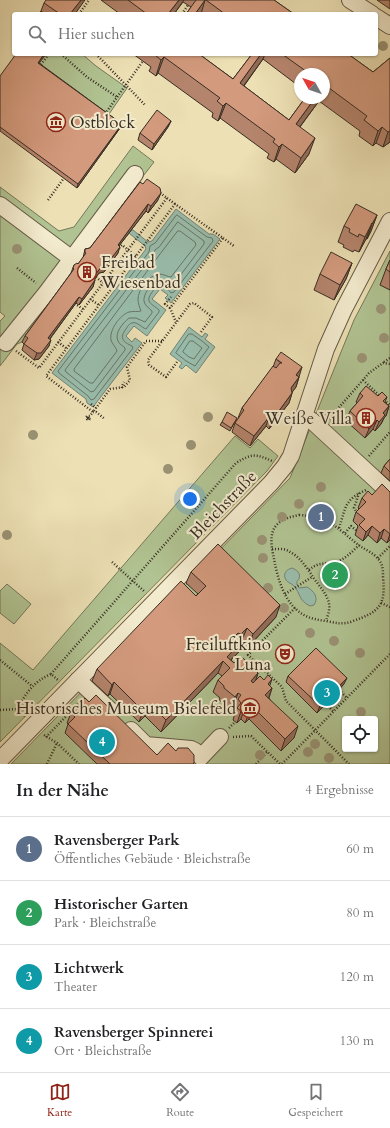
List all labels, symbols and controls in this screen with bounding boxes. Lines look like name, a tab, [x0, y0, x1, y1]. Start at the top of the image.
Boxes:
search box	[12, 12, 378, 56]
icon: search	[26, 23, 48, 45]
text: Hier suchen	[58, 24, 135, 44]
north arrow	[294, 68, 330, 104]
museum icon: Ostblock	[45, 111, 67, 133]
place label: Ostblock	[70, 111, 136, 134]
place label: Freibad Wiesenbad	[100, 251, 181, 294]
building icon: Freibad Wiesenbad	[76, 261, 98, 283]
place label: Weiße Villa	[264, 407, 353, 430]
building icon: Weiße Villa	[355, 407, 377, 429]
street label: Bleichstraße	[184, 465, 262, 545]
your location	[180, 489, 200, 509]
pin: 1	[308, 502, 334, 532]
pin: 2	[322, 560, 348, 590]
place label: Freiluftkino Luna	[186, 633, 272, 676]
theatre icon: Freiluftkino Luna	[274, 643, 296, 665]
pin: 3	[314, 678, 340, 708]
place label: Historisches Museum Bielefeld	[16, 697, 236, 720]
museum icon: Historisches Museum Bielefeld	[239, 697, 261, 719]
map controls	[342, 716, 378, 752]
button: locate	[342, 716, 378, 752]
pin: 4	[89, 727, 115, 757]
text: In der Nähe	[16, 779, 109, 802]
text: 4 Ergebnisse	[305, 781, 374, 799]
text: Ravensberger Park	[54, 830, 180, 850]
text: 1	[26, 840, 32, 858]
text: 60 m	[346, 840, 374, 858]
text: Öffentliches Gebäude · Bleichstraße	[54, 850, 251, 868]
text: Historischer Garten	[54, 894, 189, 914]
text: 2	[26, 904, 32, 922]
text: 80 m	[346, 904, 374, 922]
text: Park · Bleichstraße	[54, 914, 157, 932]
text: Lichtwerk	[54, 958, 124, 978]
text: 3	[26, 968, 32, 986]
text: 120 m	[340, 968, 374, 986]
text: Theater	[54, 978, 97, 996]
text: Ravensberger Spinnerei	[54, 1022, 213, 1042]
text: 4	[26, 1032, 32, 1050]
text: 130 m	[340, 1032, 374, 1050]
text: Ort · Bleichstraße	[54, 1042, 152, 1060]
tab: Karte	[47, 1081, 72, 1120]
tab: Route	[166, 1081, 194, 1120]
tab: Gespeichert	[288, 1081, 343, 1120]

